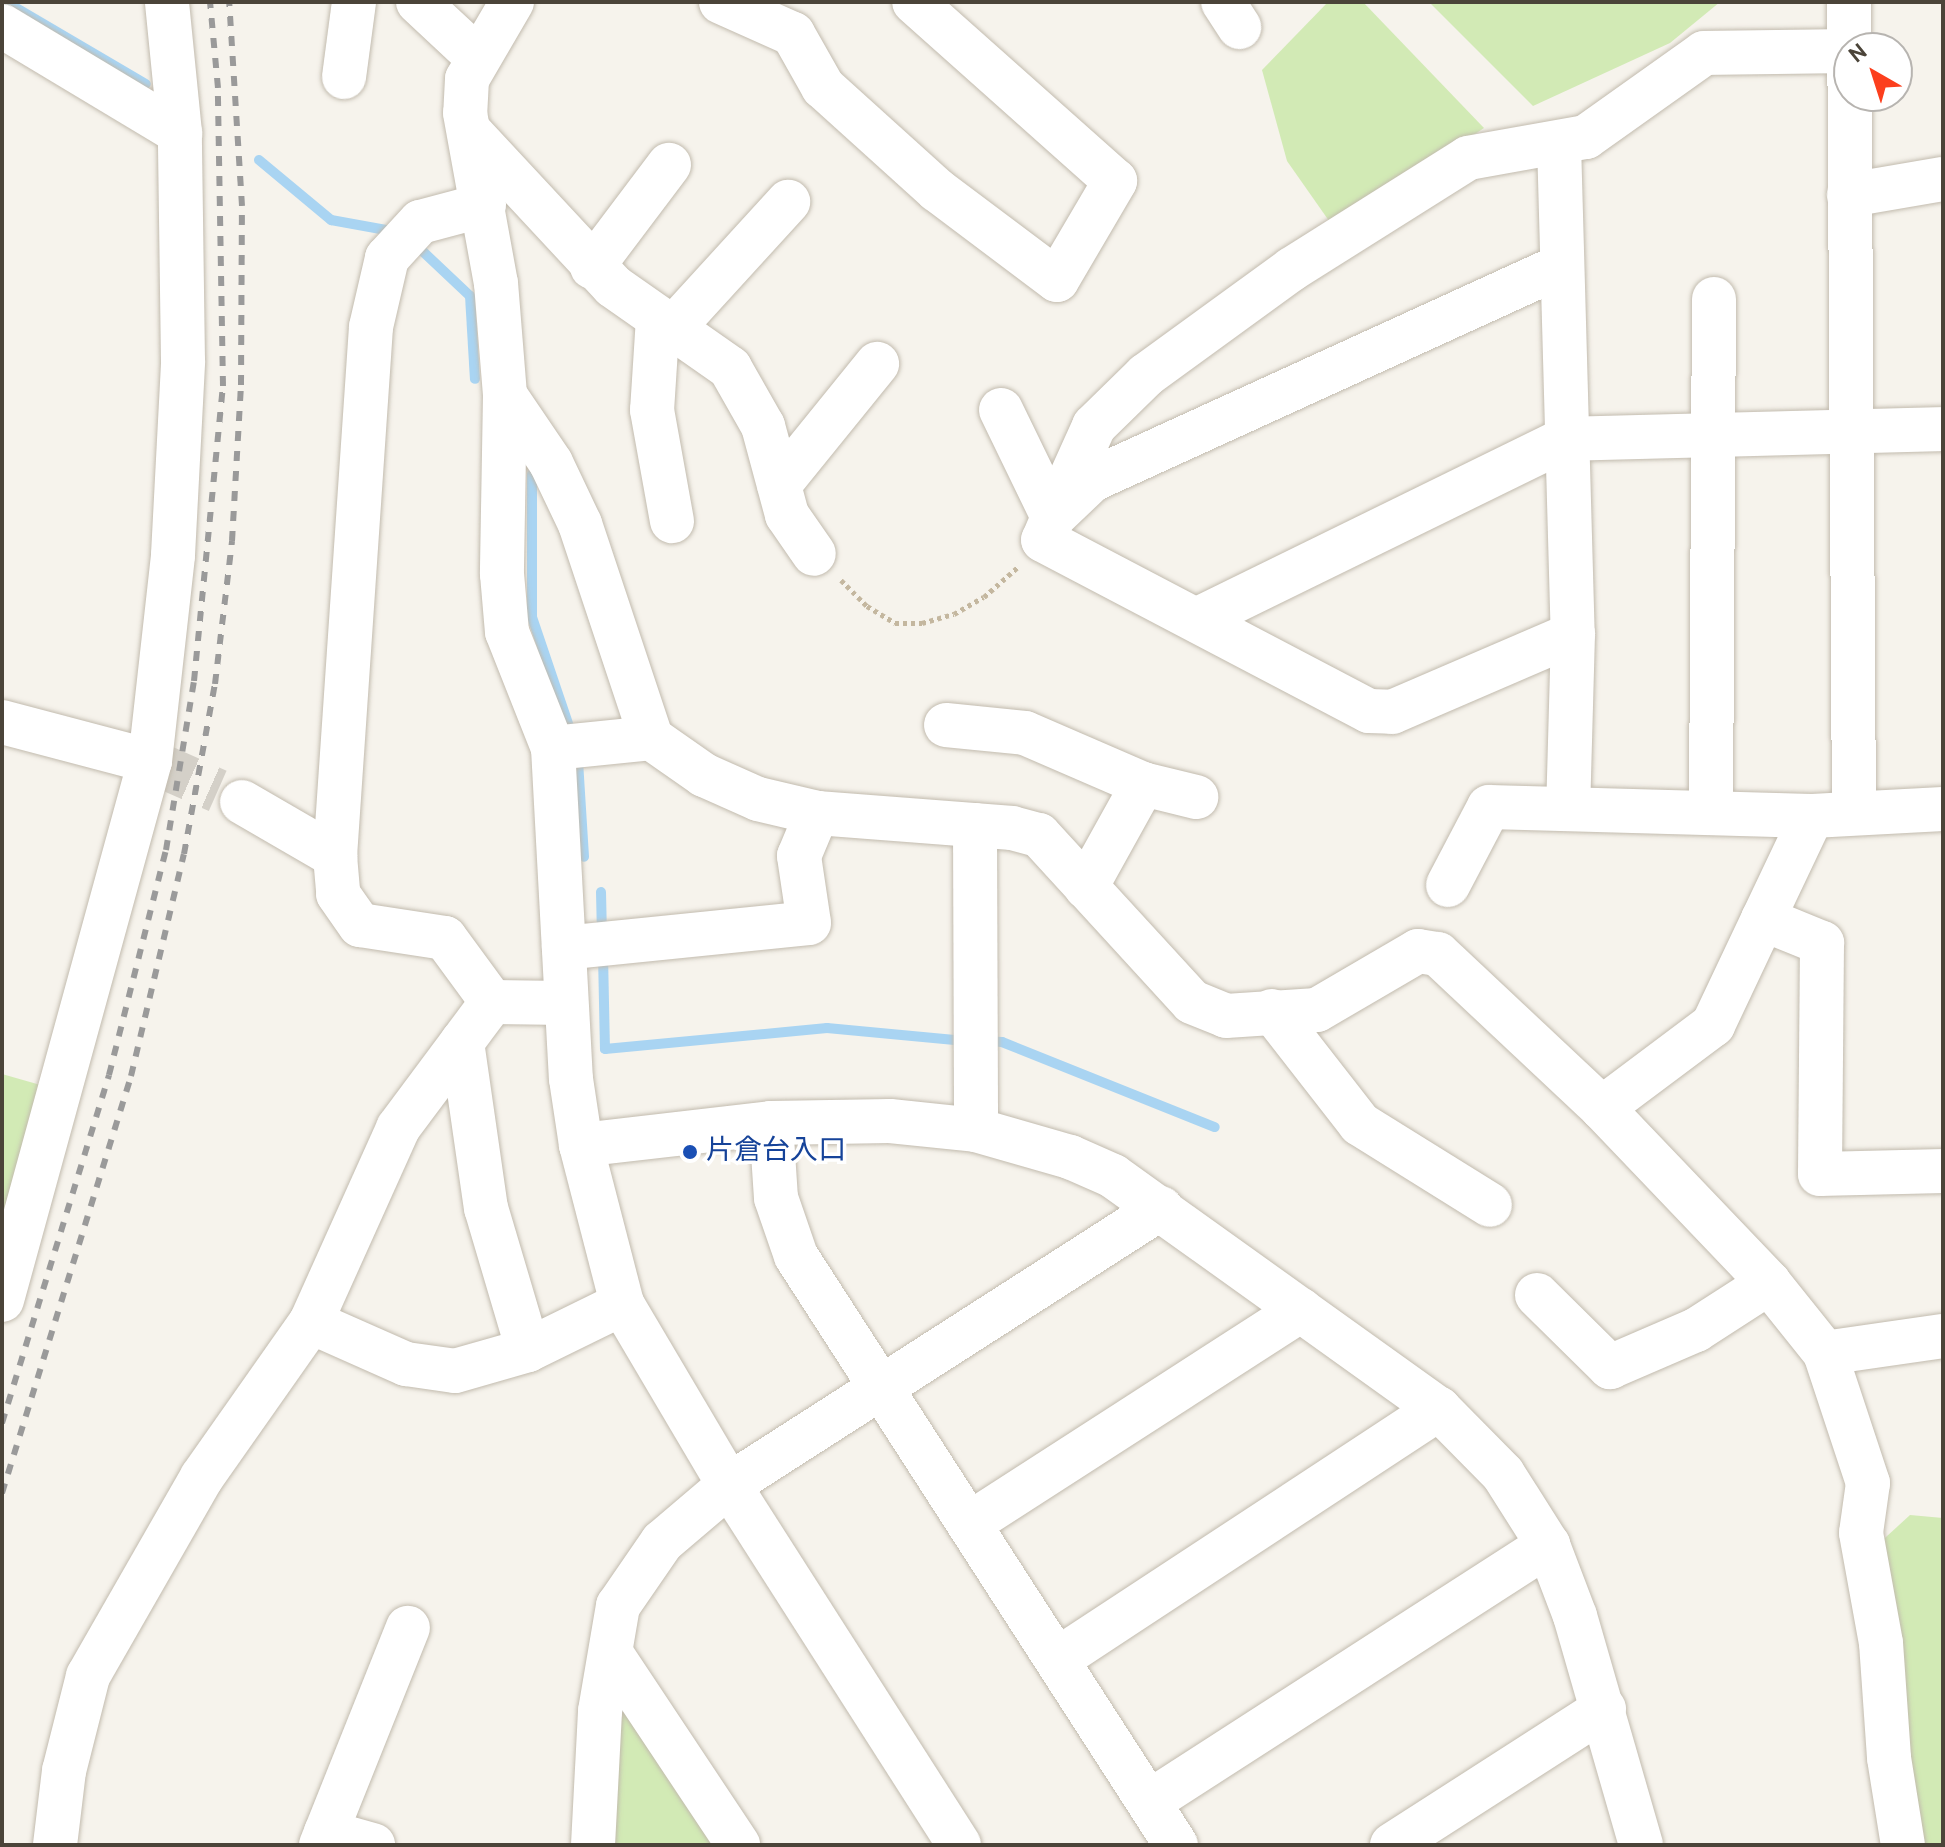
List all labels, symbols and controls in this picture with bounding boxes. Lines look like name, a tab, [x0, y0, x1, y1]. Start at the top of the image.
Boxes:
north arrow	[1833, 32, 1913, 112]
text: N	[1844, 39, 1873, 70]
place label: 片倉台入口	[706, 1135, 846, 1169]
marker: 片倉台入口	[681, 1143, 699, 1161]

